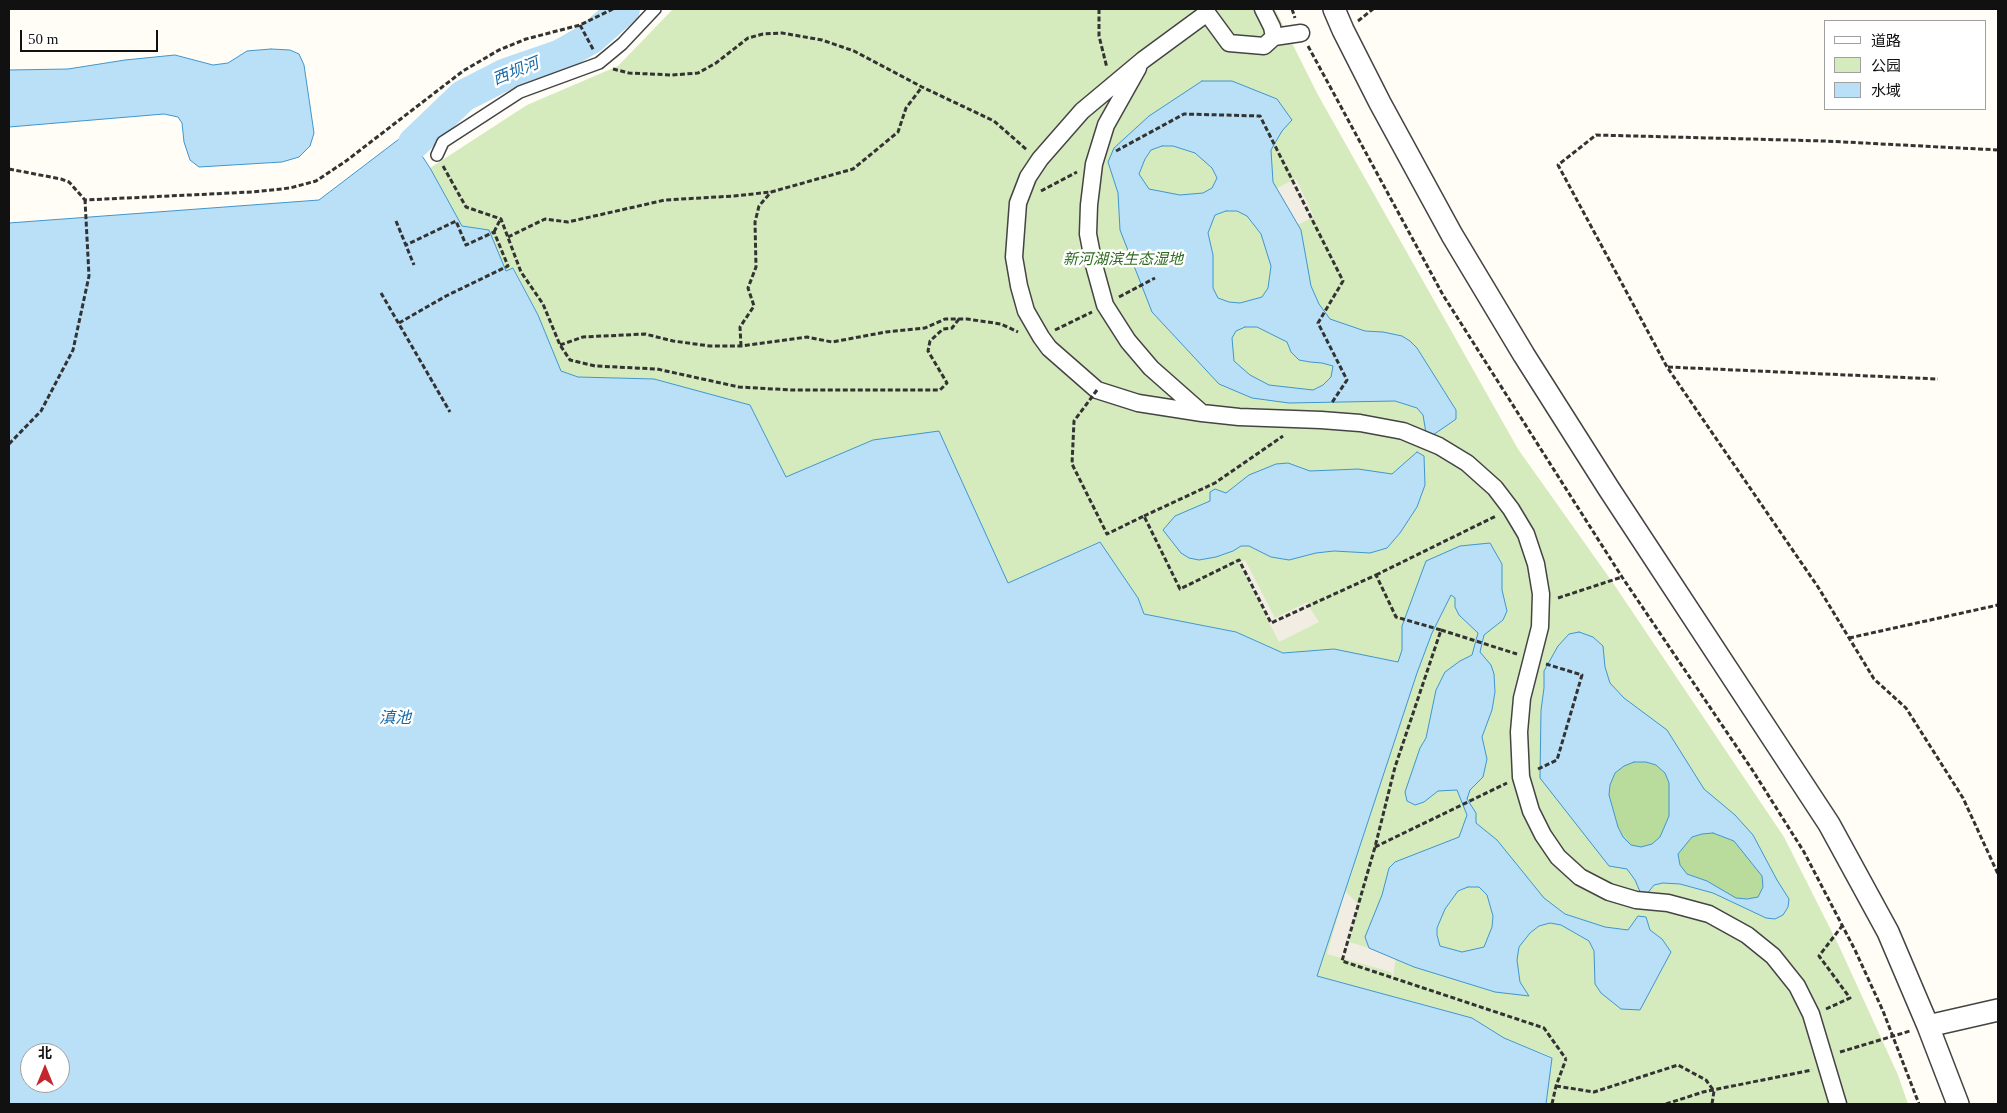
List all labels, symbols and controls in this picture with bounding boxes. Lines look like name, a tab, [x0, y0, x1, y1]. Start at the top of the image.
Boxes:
scale bar	[22, 20, 160, 52]
legend	[1824, 20, 1987, 110]
text: 50 m	[28, 31, 58, 47]
text: 道路	[1871, 33, 1901, 49]
water label: 西坝河	[490, 54, 542, 90]
text: 公园	[1871, 58, 1901, 74]
text: 水域	[1871, 83, 1901, 99]
park label: 新河湖滨生态湿地	[1063, 251, 1183, 269]
water label: 滇池	[379, 709, 411, 729]
north arrow	[20, 1043, 70, 1093]
text: 北	[38, 1046, 52, 1061]

